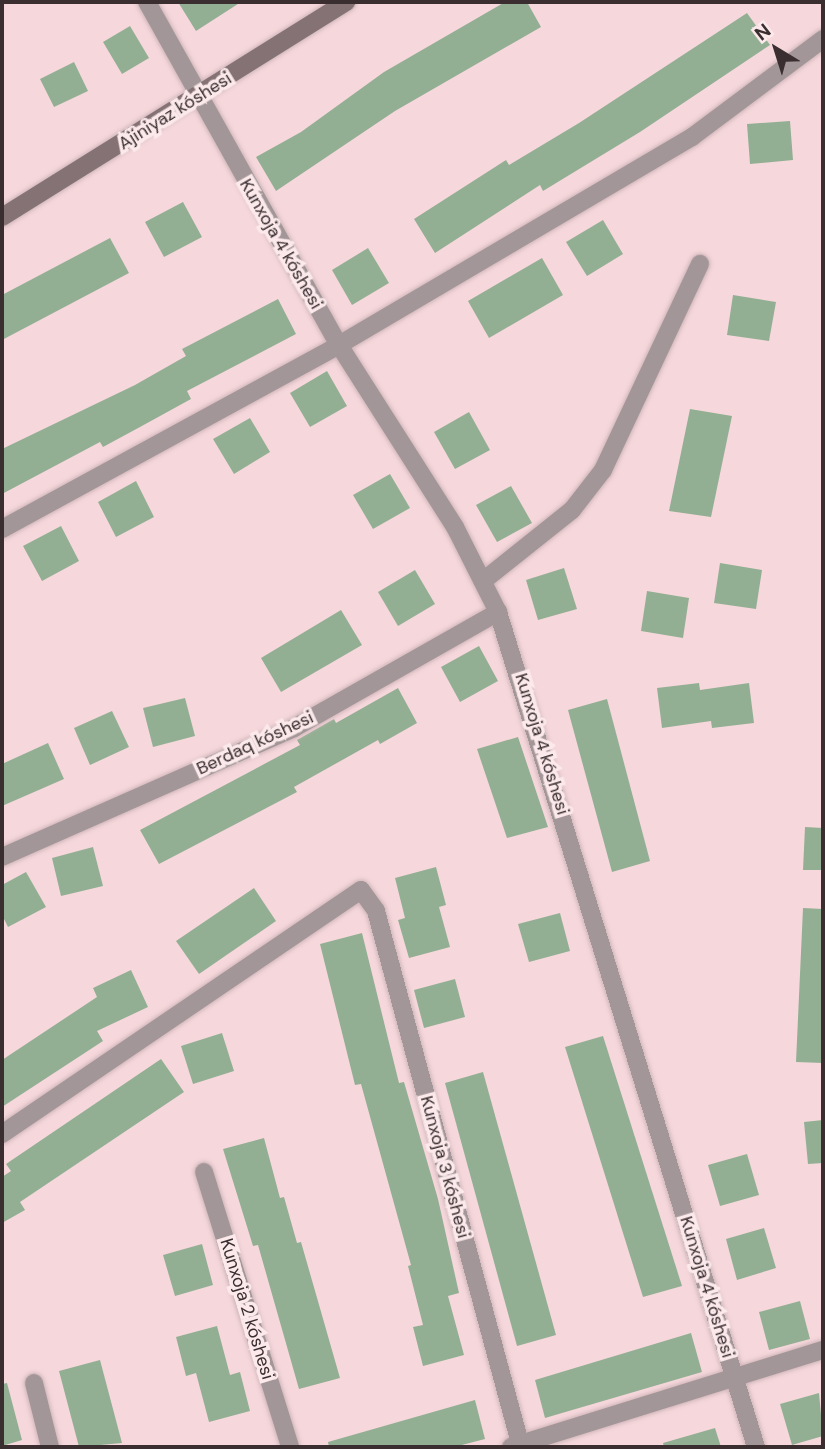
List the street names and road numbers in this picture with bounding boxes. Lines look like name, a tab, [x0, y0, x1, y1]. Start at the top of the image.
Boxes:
street label: Ajiniyaz kóshesi	[114, 67, 236, 155]
street label: Kunxoja 4 kóshesi	[235, 175, 327, 313]
street label: Kunxoja 4 kóshesi	[510, 671, 574, 817]
street label: Berdaq kóshesi	[193, 706, 317, 780]
street label: Kunxoja 3 kóshesi	[416, 1093, 474, 1241]
street label: Kunxoja 4 kóshesi	[675, 1214, 739, 1360]
street label: Kunxoja 2 kóshesi	[215, 1236, 279, 1382]

